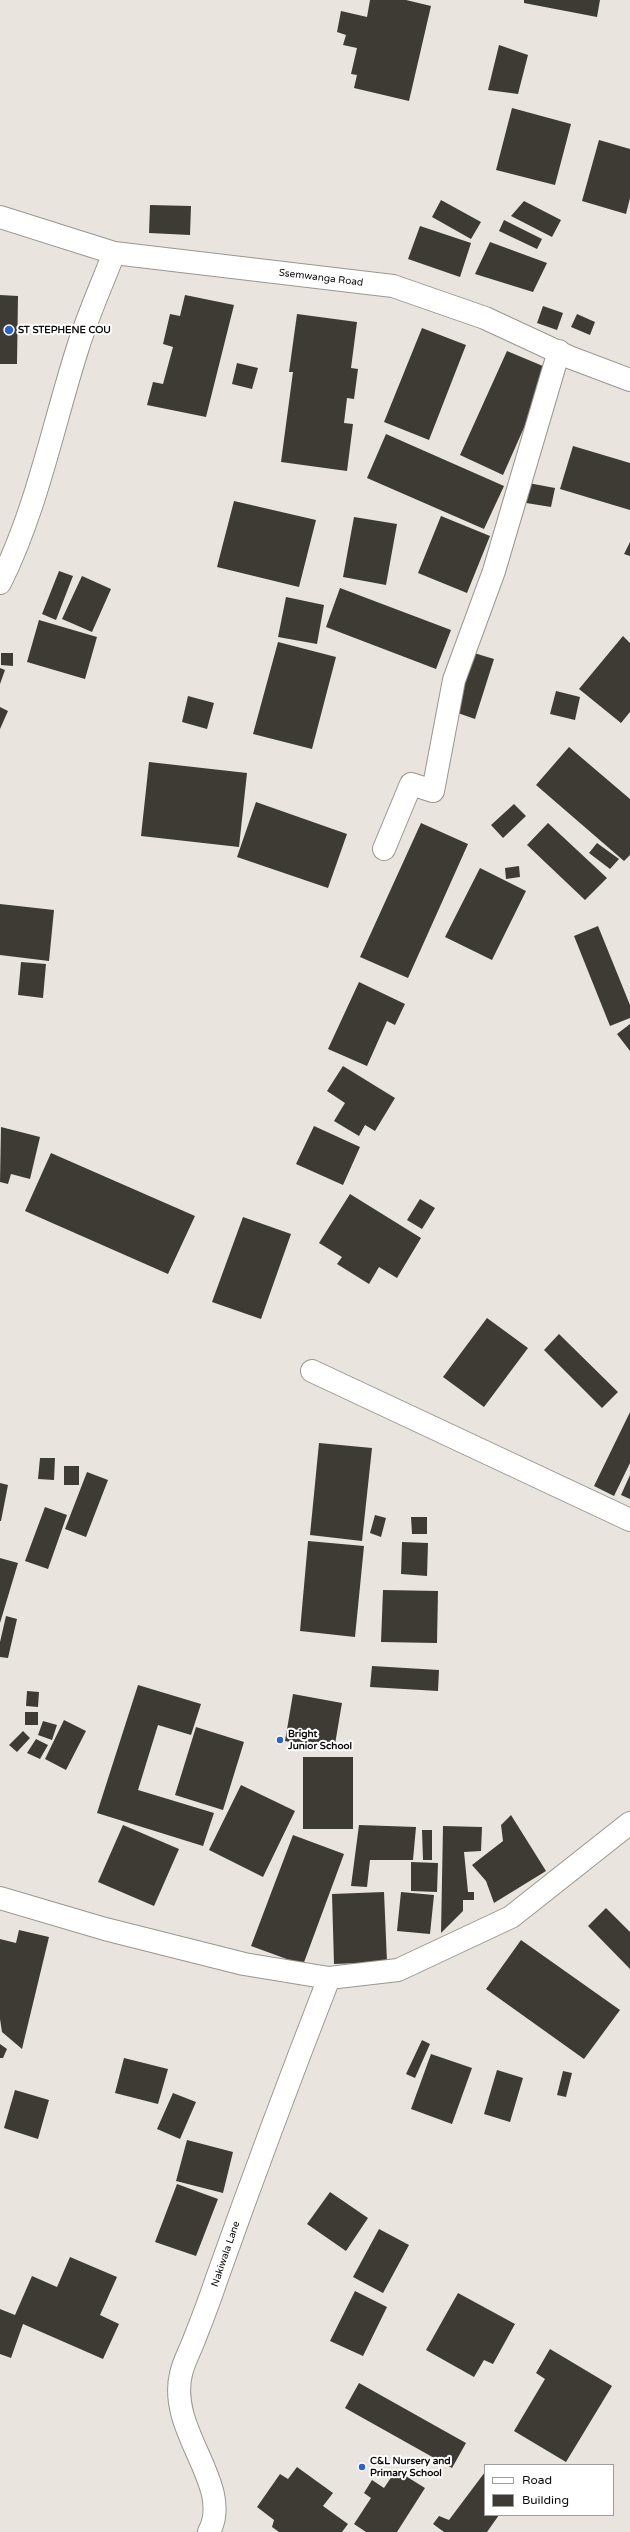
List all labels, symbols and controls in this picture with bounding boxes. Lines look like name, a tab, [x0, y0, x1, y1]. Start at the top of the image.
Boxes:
street label: Ssemwanga Road	[278, 267, 364, 289]
marker: ST STEPHENE COU	[3, 324, 15, 336]
place label: ST STEPHENE COU	[18, 324, 111, 336]
place label: Bright Junior School	[288, 1728, 352, 1752]
marker: Bright Junior School	[275, 1735, 285, 1745]
street label: Nakiwala Lane	[209, 2219, 243, 2289]
place label: C&L Nursery and Primary School	[370, 2455, 451, 2478]
marker: C&L Nursery and Primary School	[357, 2462, 367, 2472]
legend	[484, 2464, 614, 2516]
text: Road	[522, 2473, 552, 2487]
text: Building	[522, 2493, 569, 2507]

